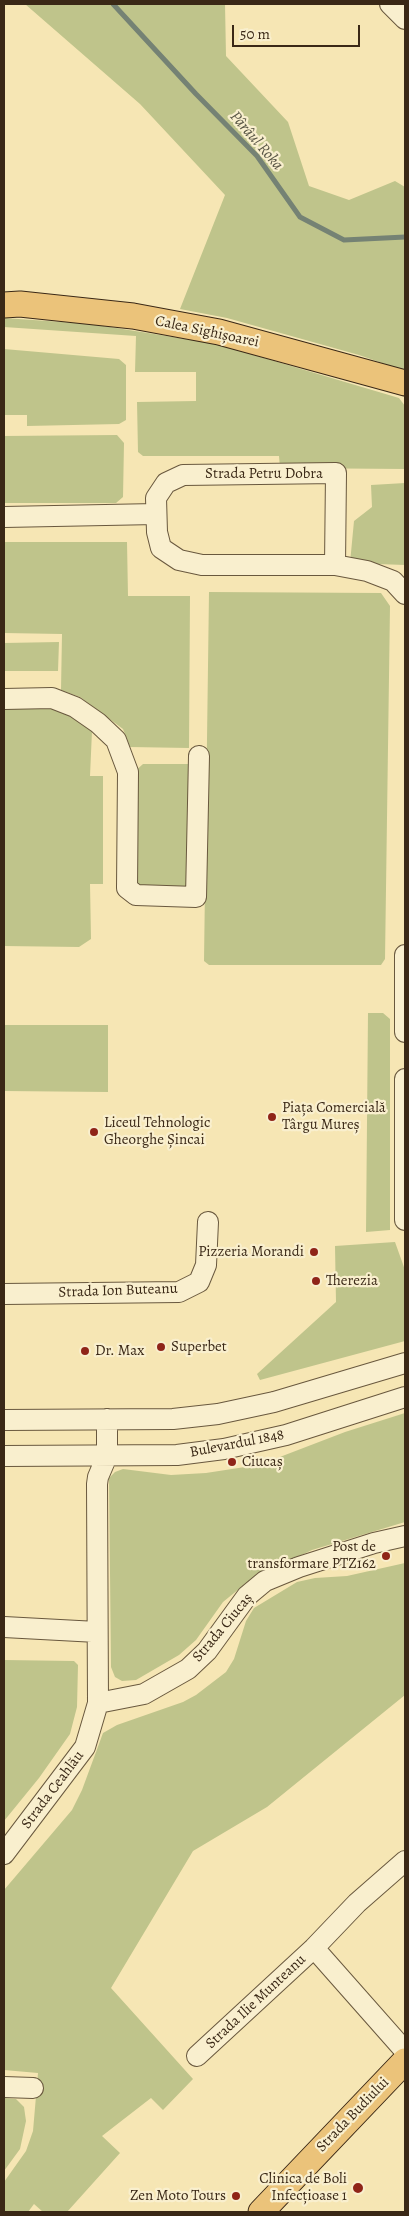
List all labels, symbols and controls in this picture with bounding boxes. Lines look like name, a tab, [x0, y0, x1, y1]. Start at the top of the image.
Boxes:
scale bar	[234, 15, 362, 47]
text: 50 m	[240, 24, 270, 44]
water label: Pârâul Roka	[225, 108, 287, 174]
street label: Calea Sighișoarei	[154, 312, 260, 352]
street label: Strada Petru Dobra	[205, 465, 323, 483]
place label: Piața Comercială Târgu Mureș	[282, 1099, 386, 1134]
marker: Piața Comercială Târgu Mureș	[266, 1111, 278, 1123]
place label: Liceul Tehnologic Gheorghe Șincai	[104, 1114, 210, 1149]
marker: Liceul Tehnologic Gheorghe Șincai	[88, 1126, 100, 1138]
place label: Pizzeria Morandi	[198, 1243, 304, 1261]
marker: Pizzeria Morandi	[308, 1246, 320, 1258]
place label: Therezia	[326, 1272, 378, 1290]
marker: Therezia	[310, 1275, 322, 1287]
street label: Strada Ion Buteanu	[58, 1280, 178, 1302]
place label: Superbet	[171, 1338, 227, 1356]
marker: Superbet	[155, 1341, 167, 1353]
place label: Dr. Max	[95, 1342, 144, 1360]
marker: Dr. Max	[79, 1345, 91, 1357]
street label: Bulevardul 1848	[188, 1426, 286, 1462]
place label: Ciucaș	[242, 1453, 283, 1471]
marker: Ciucaș	[226, 1456, 238, 1468]
place label: Post de transformare PTZ162	[247, 1538, 376, 1573]
marker: Post de transformare PTZ162	[380, 1550, 392, 1562]
street label: Strada Ciucaș	[189, 1590, 257, 1666]
street label: Strada Ceahlău	[18, 1747, 88, 1833]
street label: Strada Ilie Munteanu	[202, 1951, 310, 2053]
street label: Strada Budiului	[313, 2074, 393, 2156]
place label: Clinica de Boli Infecțioase 1	[259, 2170, 347, 2205]
marker: Clinica de Boli Infecțioase 1	[351, 2181, 365, 2195]
place label: Zen Moto Tours	[130, 2187, 226, 2205]
marker: Zen Moto Tours	[230, 2190, 242, 2202]

